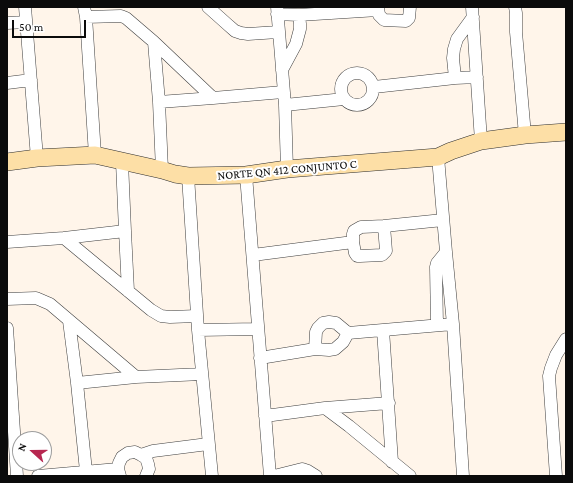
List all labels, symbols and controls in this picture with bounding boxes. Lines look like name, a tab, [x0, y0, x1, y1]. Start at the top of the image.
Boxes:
scale bar	[14, 12, 88, 38]
text: 50 m	[19, 20, 43, 34]
street label: NORTE QN 412 CONJUNTO C	[217, 157, 357, 183]
north arrow	[12, 431, 52, 471]
text: N	[15, 441, 29, 453]

